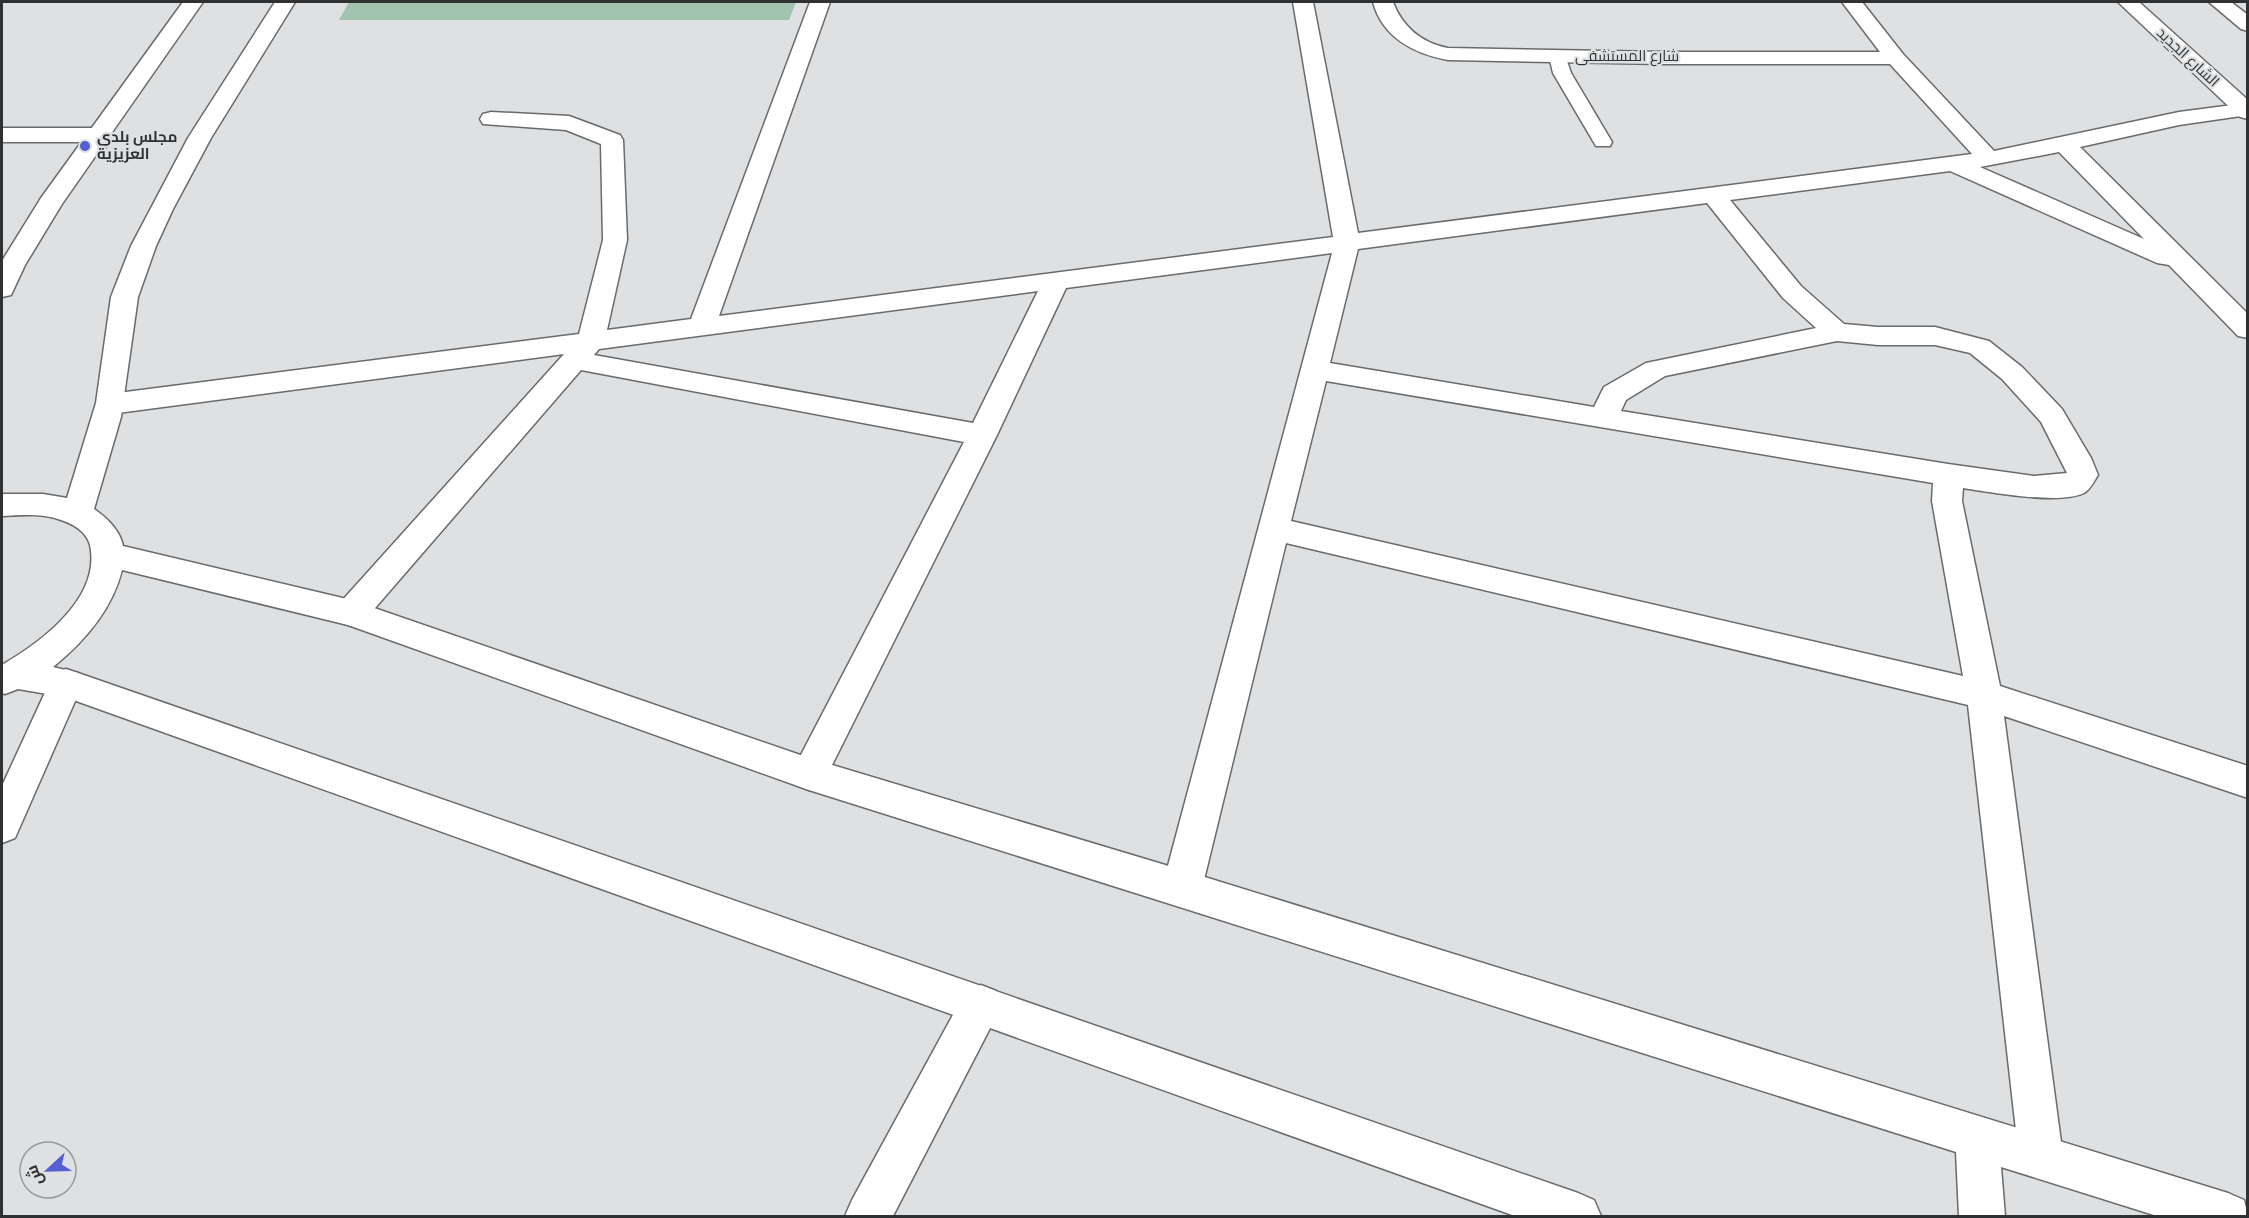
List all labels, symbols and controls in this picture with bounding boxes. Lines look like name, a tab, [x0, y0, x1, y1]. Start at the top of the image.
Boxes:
street label: الشارع الجديد	[2152, 22, 2224, 92]
street label: شارع المستشفى	[1575, 45, 1679, 67]
place label: مجلس بلدي العزيزية	[97, 126, 177, 163]
marker: مجلس بلدي العزيزية	[78, 139, 92, 153]
north arrow	[18, 1140, 78, 1200]
text: ش	[20, 1162, 47, 1189]

